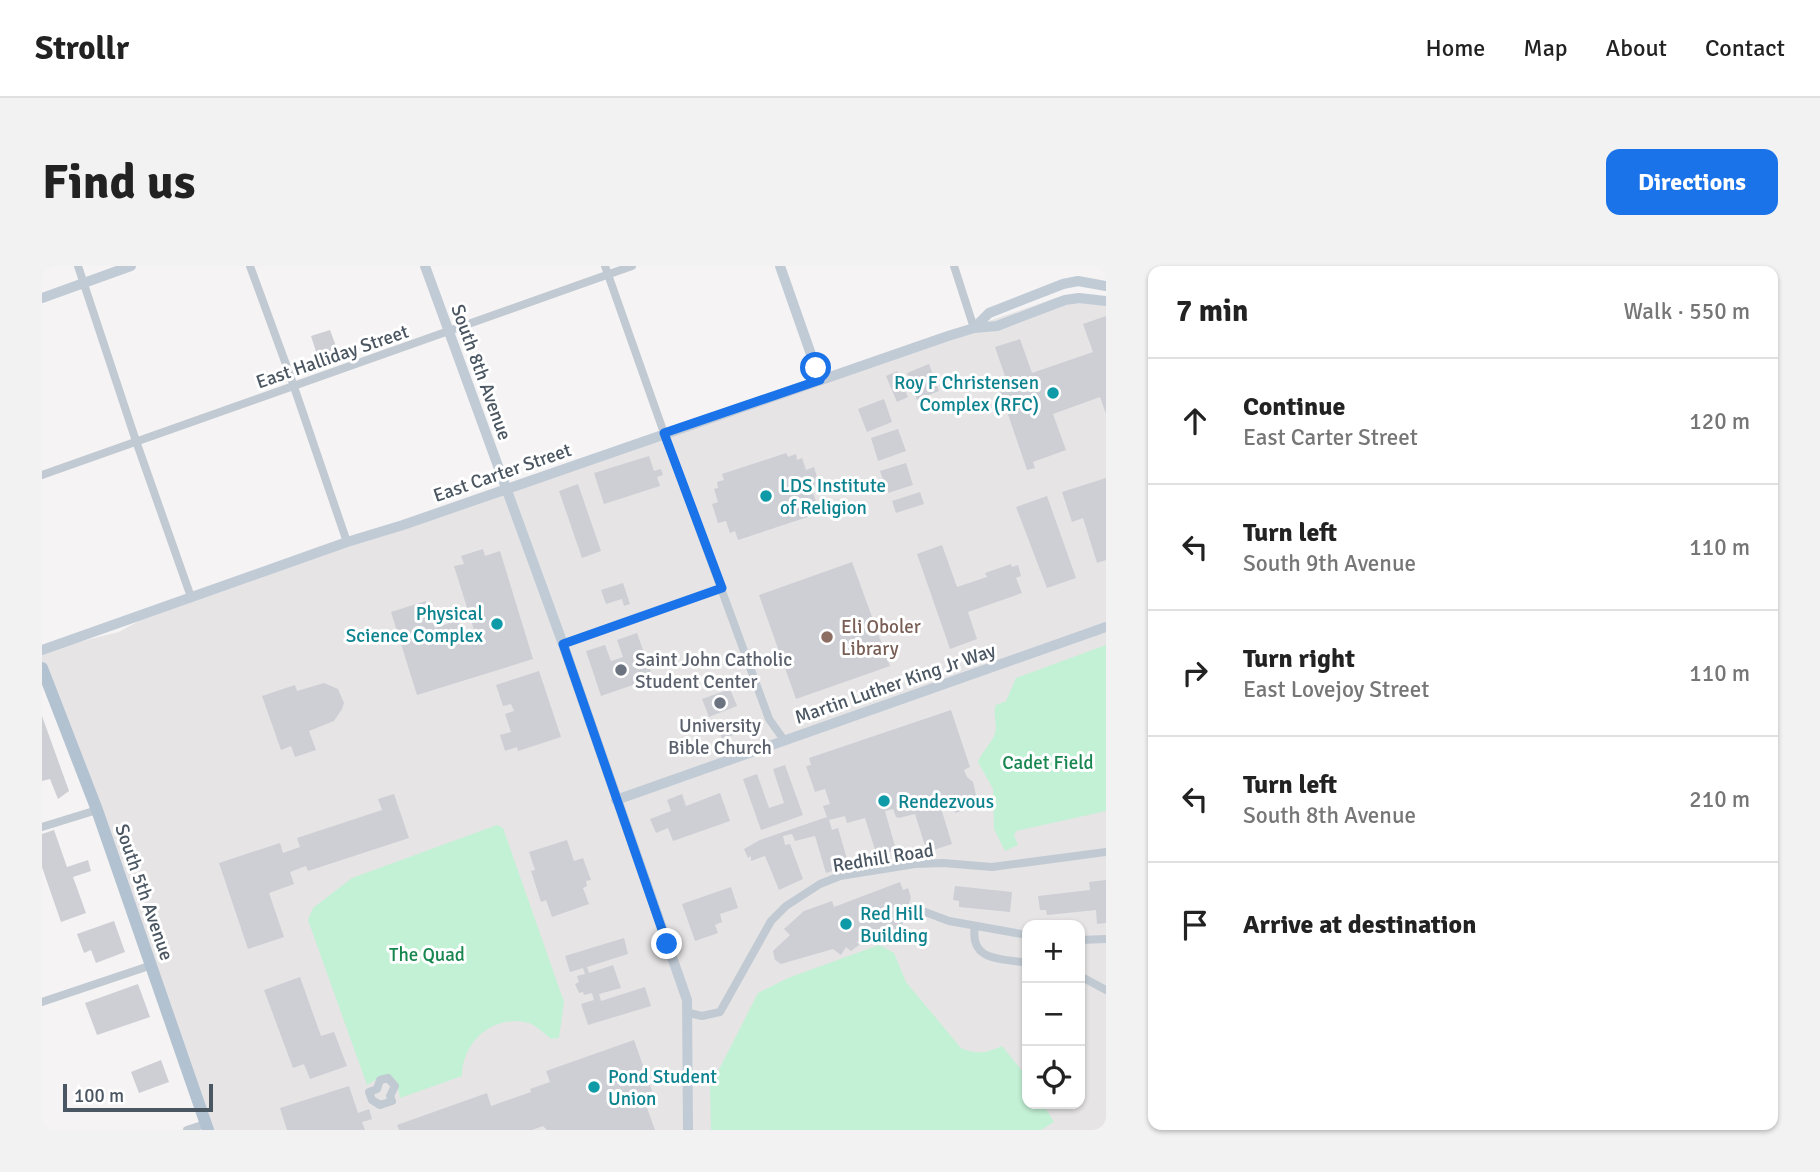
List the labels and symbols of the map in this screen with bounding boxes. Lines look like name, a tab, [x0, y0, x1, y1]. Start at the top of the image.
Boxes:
street label: South 8th Avenue	[445, 301, 517, 444]
street label: East Halliday Street	[253, 319, 412, 394]
route start	[800, 352, 831, 383]
place label: Roy F Christensen Complex (RFC)	[894, 371, 1039, 417]
marker: Roy F Christensen Complex (RFC)	[1045, 385, 1061, 401]
street label: East Carter Street	[430, 438, 575, 508]
place label: LDS Institute of Religion	[780, 474, 886, 520]
marker: LDS Institute of Religion	[758, 488, 774, 504]
place label: Physical Science Complex	[346, 602, 483, 648]
place label: Eli Oboler Library	[841, 615, 921, 661]
marker: Physical Science Complex	[489, 616, 505, 632]
marker: Eli Oboler Library	[819, 629, 835, 645]
street label: Martin Luther King Jr Way	[792, 638, 999, 730]
place label: Saint John Catholic Student Center	[635, 648, 792, 694]
marker: Saint John Catholic Student Center	[613, 662, 629, 678]
marker: University Bible Church	[712, 695, 728, 711]
place label: University Bible Church	[668, 714, 772, 760]
park label: Cadet Field	[1002, 751, 1094, 775]
place label: Rendezvous	[898, 790, 994, 814]
marker: Rendezvous	[876, 793, 892, 809]
street label: South 5th Avenue	[109, 821, 179, 964]
street label: Redhill Road	[831, 838, 935, 878]
place label: Red Hill Building	[860, 902, 928, 948]
marker: Red Hill Building	[838, 916, 854, 932]
route end	[651, 928, 682, 959]
park label: The Quad	[389, 943, 465, 967]
place label: Pond Student Union	[608, 1065, 717, 1111]
marker: Pond Student Union	[586, 1079, 602, 1095]
scale bar	[63, 1081, 214, 1113]

